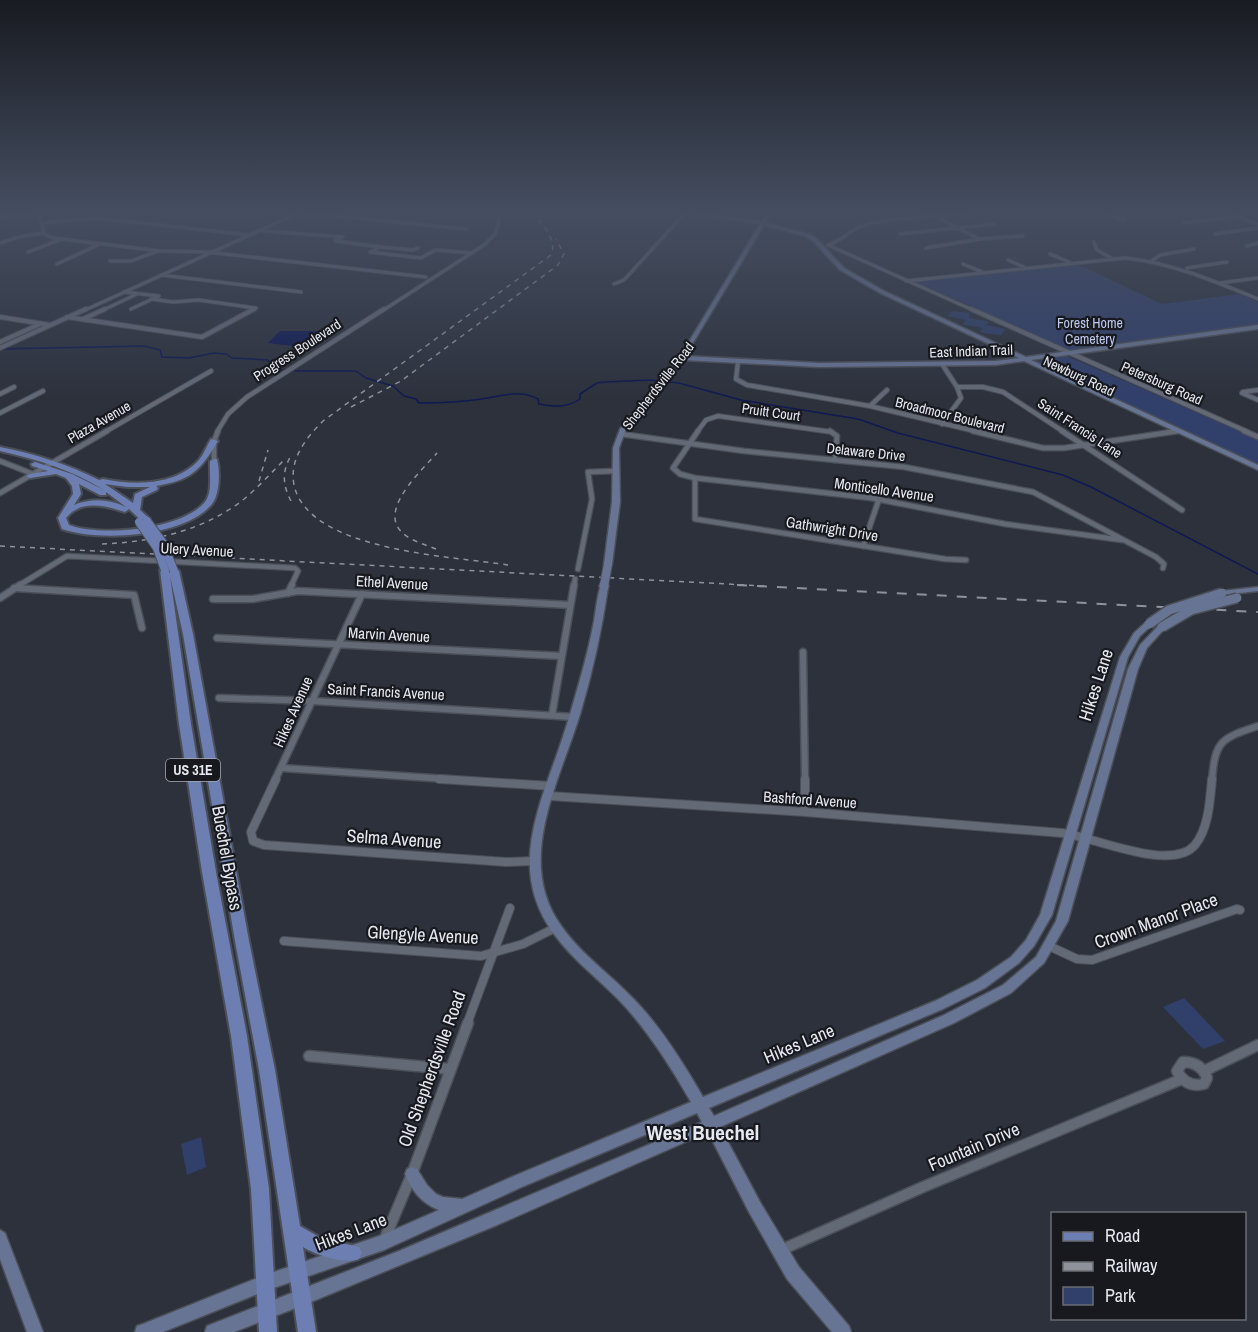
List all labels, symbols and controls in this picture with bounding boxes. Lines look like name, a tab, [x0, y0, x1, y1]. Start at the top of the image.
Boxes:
park label: Forest Home Cemetery	[1057, 314, 1123, 348]
street label: Progress Boulevard	[250, 315, 344, 385]
street label: Shepherdsville Road	[618, 338, 698, 434]
street label: East Indian Trail	[929, 341, 1013, 361]
street label: Newburg Road	[1040, 352, 1118, 400]
street label: Petersburg Road	[1119, 357, 1205, 409]
street label: Broadmoor Boulevard	[894, 393, 1006, 437]
street label: Saint Francis Lane	[1034, 394, 1126, 462]
street label: Plaza Avenue	[64, 397, 134, 447]
street label: Pruitt Court	[741, 399, 801, 425]
street label: Delaware Drive	[826, 439, 906, 465]
street label: Monticello Avenue	[833, 472, 935, 507]
street label: Gathwright Drive	[785, 511, 880, 546]
street label: Ulery Avenue	[160, 537, 234, 562]
street label: Ethel Avenue	[355, 570, 429, 595]
street label: Marvin Avenue	[348, 622, 431, 647]
street label: Hikes Lane	[1072, 645, 1119, 724]
street label: Hikes Avenue	[268, 673, 318, 751]
street label: Saint Francis Avenue	[327, 678, 445, 705]
road number: US 31E	[166, 759, 220, 781]
street label: Bashford Avenue	[763, 786, 858, 813]
street label: Buechel Bypass	[206, 804, 249, 912]
street label: Selma Avenue	[346, 823, 442, 854]
street label: Crown Manor Place	[1091, 887, 1221, 954]
street label: Glengyle Avenue	[367, 919, 479, 950]
street label: Old Shepherdsville Road	[392, 987, 471, 1150]
street label: Hikes Lane	[760, 1017, 838, 1070]
street label: Fountain Drive	[924, 1116, 1023, 1177]
district label: West Buechel	[647, 1118, 759, 1147]
street label: Hikes Lane	[311, 1206, 390, 1257]
legend	[1051, 1212, 1246, 1320]
text: Road	[1105, 1223, 1140, 1248]
text: Railway	[1105, 1253, 1158, 1278]
text: Park	[1105, 1283, 1136, 1308]

